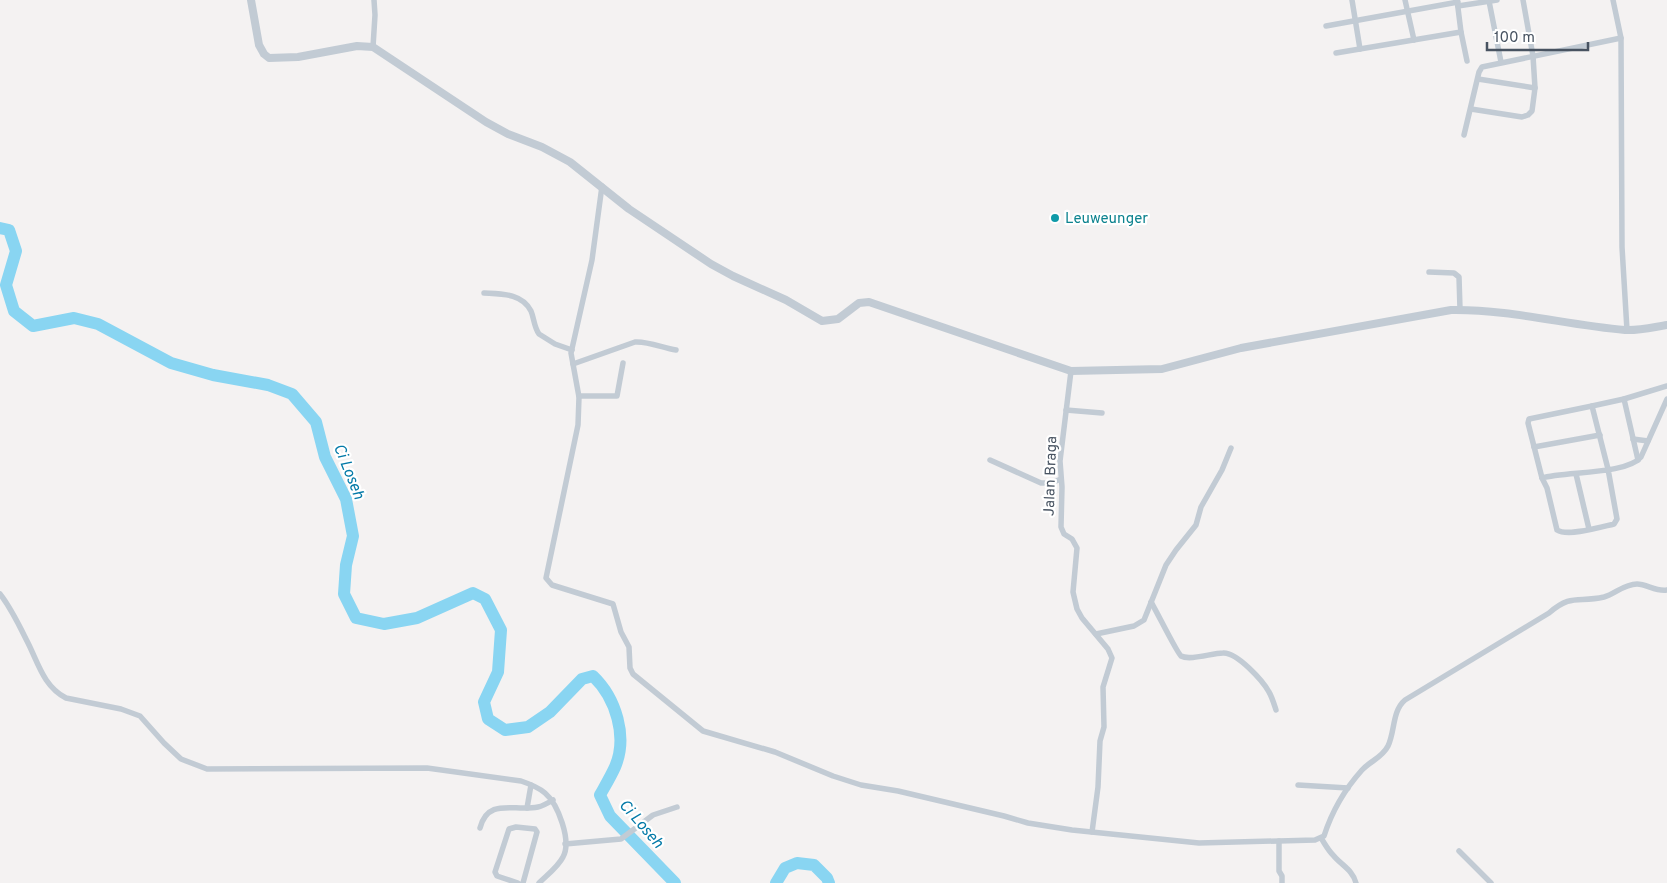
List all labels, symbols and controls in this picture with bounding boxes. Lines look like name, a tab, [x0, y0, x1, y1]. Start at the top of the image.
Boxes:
scale bar	[1487, 20, 1588, 52]
text: 100 m	[1494, 29, 1535, 48]
place label: Leuweunger	[1065, 210, 1148, 229]
marker: Leuweunger	[1049, 212, 1061, 224]
street label: Jalan Braga	[1041, 436, 1062, 516]
water label: Ci Loseh	[328, 441, 368, 503]
water label: Ci Loseh	[614, 796, 667, 853]

